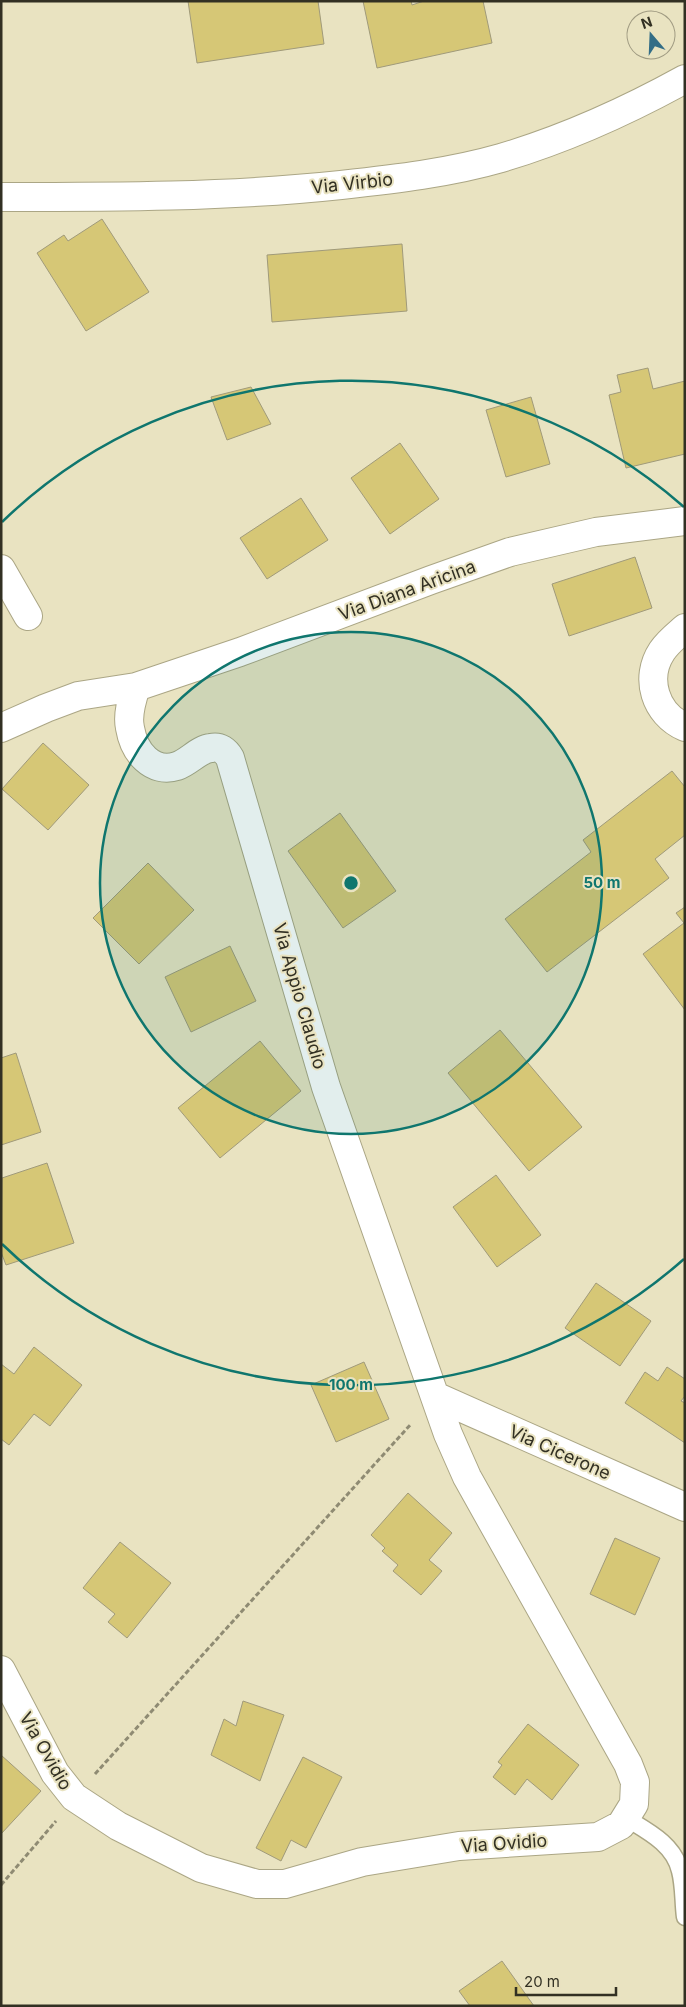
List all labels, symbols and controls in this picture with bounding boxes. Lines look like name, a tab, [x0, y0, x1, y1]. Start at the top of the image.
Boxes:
north arrow	[626, 10, 676, 60]
text: N	[639, 12, 654, 32]
street label: Via Virbio	[310, 168, 394, 198]
street label: Via Diana Aricina	[336, 555, 478, 625]
text: 50 m	[584, 873, 620, 892]
centre of rings	[342, 874, 360, 892]
street label: Via Appio Claudio	[269, 921, 331, 1071]
text: 100 m	[329, 1375, 373, 1394]
street label: Via Cicerone	[506, 1420, 614, 1484]
street label: Via Ovidio	[15, 1708, 77, 1794]
street label: Via Ovidio	[460, 1830, 548, 1856]
scale bar	[516, 1964, 616, 1996]
text: 20 m	[524, 1972, 560, 1991]

